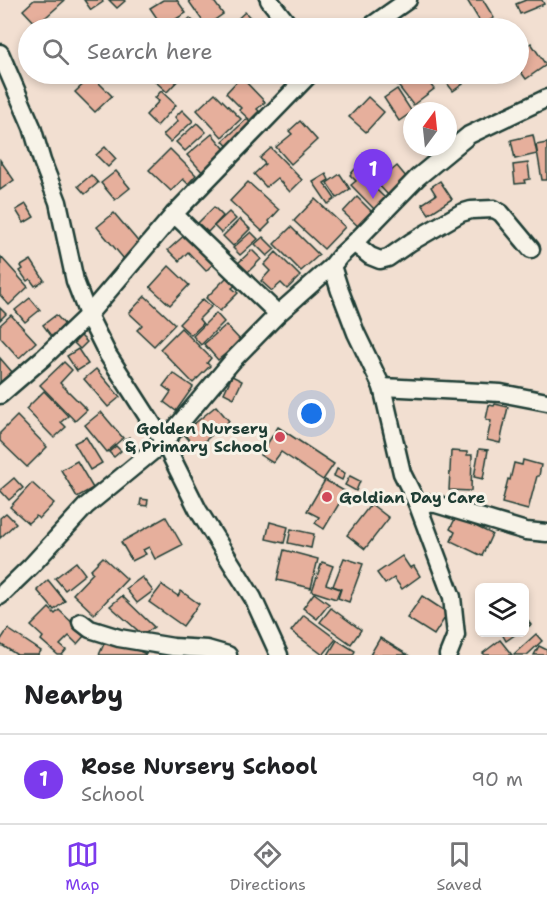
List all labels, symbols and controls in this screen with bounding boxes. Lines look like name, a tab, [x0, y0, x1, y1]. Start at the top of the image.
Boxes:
search box	[18, 18, 529, 84]
icon: search	[39, 35, 72, 68]
text: Search here	[87, 37, 213, 66]
north arrow	[403, 102, 457, 156]
pin: 1	[354, 150, 392, 199]
your location	[297, 399, 326, 428]
place label: Golden Nursery & Primary School	[125, 418, 268, 457]
marker: Golden Nursery & Primary School	[273, 430, 287, 444]
place label: Goldian Day Care	[339, 487, 486, 508]
marker: Goldian Day Care	[320, 490, 334, 504]
map controls	[475, 583, 529, 637]
button: layers	[475, 583, 529, 637]
text: Nearby	[24, 677, 123, 712]
text: Rose Nursery School	[81, 752, 317, 781]
text: 1	[39, 766, 48, 792]
text: 90 m	[471, 766, 523, 792]
text: School	[81, 781, 144, 807]
tab: Map	[65, 838, 99, 895]
tab: Directions	[230, 838, 306, 895]
tab: Saved	[436, 838, 482, 895]

